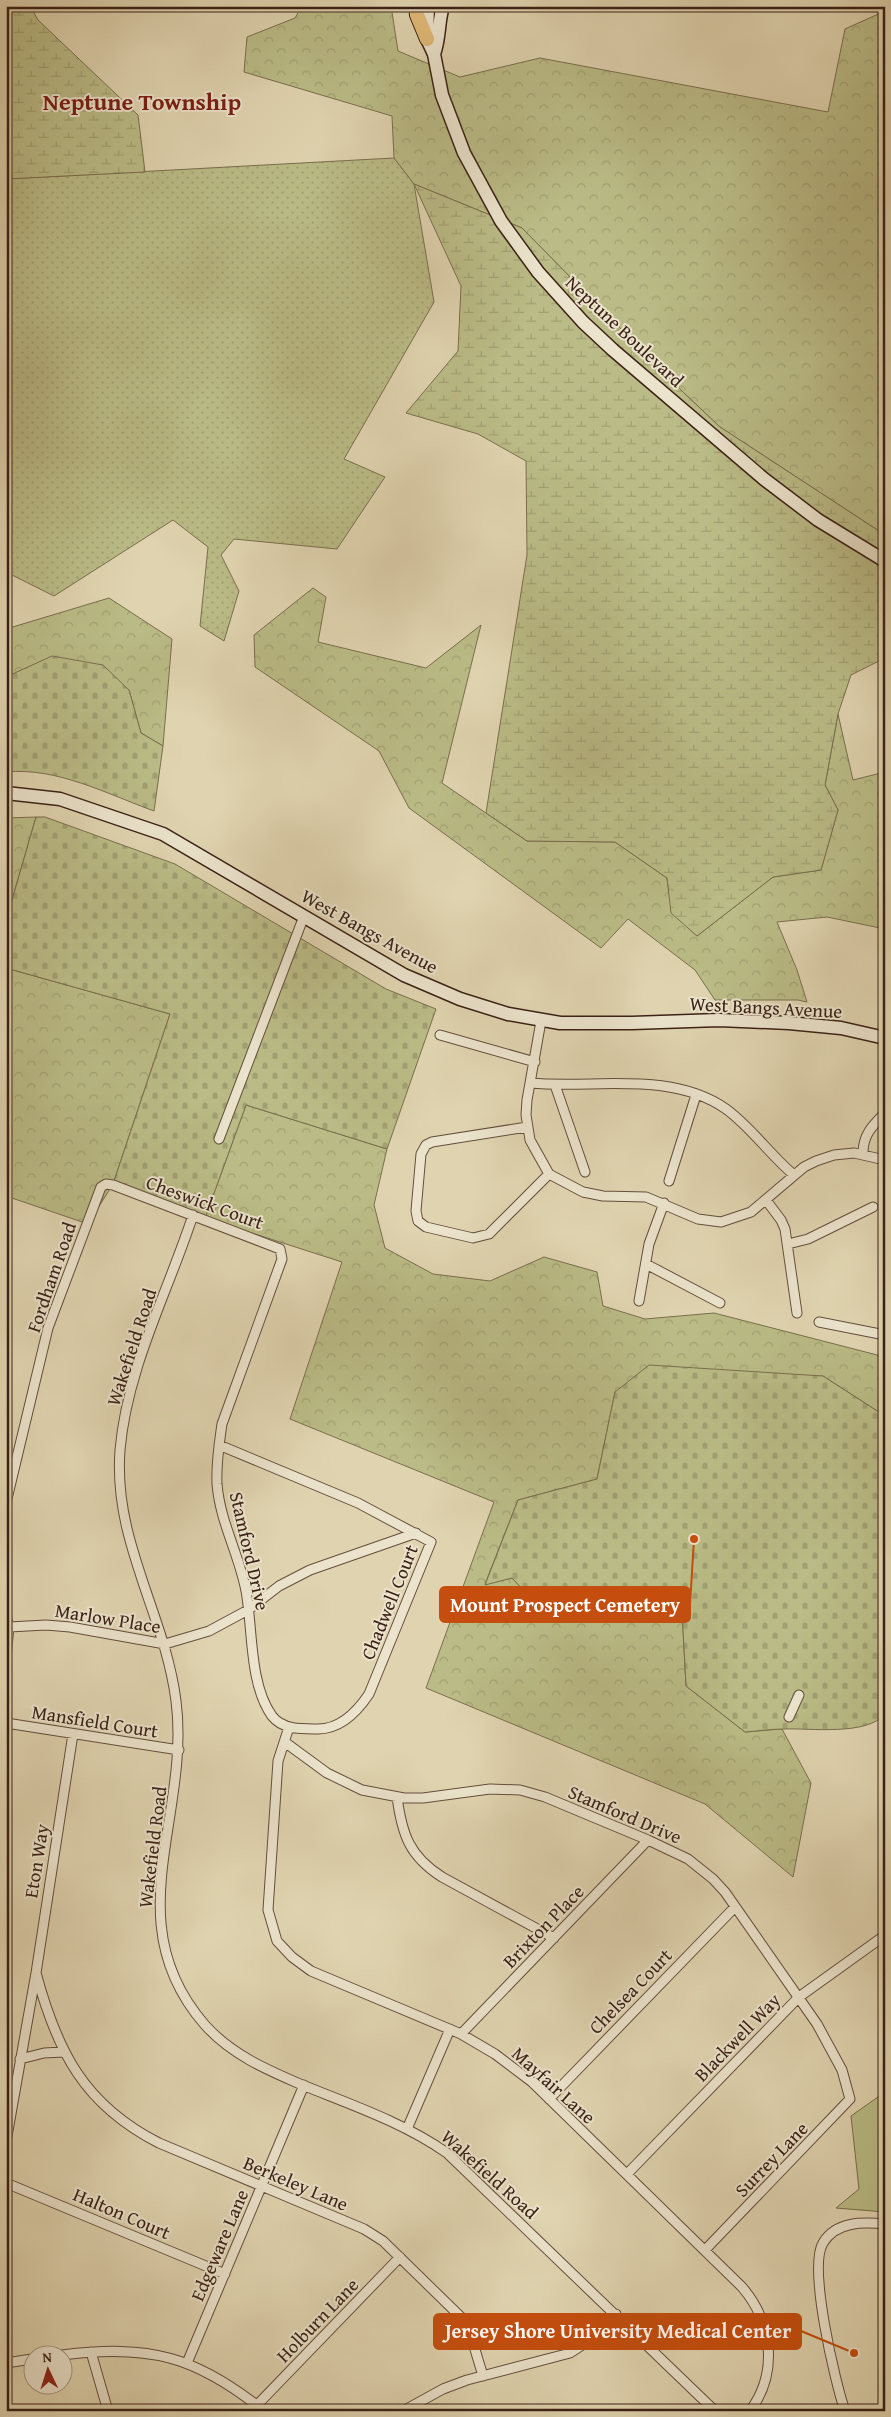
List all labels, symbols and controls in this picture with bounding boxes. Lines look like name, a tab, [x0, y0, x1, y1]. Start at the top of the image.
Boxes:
district label: Neptune Township	[43, 84, 241, 119]
street label: Neptune Boulevard	[559, 269, 691, 394]
street label: West Bangs Avenue	[296, 882, 444, 980]
street label: West Bangs Avenue	[689, 989, 843, 1025]
street label: Cheswick Court	[142, 1168, 268, 1236]
street label: Fordham Road	[19, 1217, 83, 1336]
street label: Wakefield Road	[99, 1284, 163, 1410]
street label: Stamford Drive	[223, 1489, 277, 1613]
street label: Chadwell Court	[353, 1540, 425, 1664]
callout: Mount Prospect Cemetery	[440, 1587, 690, 1622]
text: Mount Prospect Cemetery	[450, 1590, 681, 1619]
street label: Marlow Place	[53, 1596, 163, 1640]
street label: Mansfield Court	[30, 1697, 160, 1745]
street label: Stamford Drive	[564, 1777, 686, 1851]
street label: Wakefield Road	[131, 1784, 173, 1909]
street label: Eton Way	[16, 1821, 56, 1900]
street label: Brixton Place	[496, 1878, 590, 1974]
street label: Chelsea Court	[582, 1942, 678, 2040]
street label: Blackwell Way	[687, 1986, 787, 2088]
street label: Mayfair Lane	[506, 2040, 602, 2130]
street label: Surrey Lane	[728, 2115, 814, 2203]
street label: Wakefield Road	[435, 2123, 545, 2226]
street label: Berkeley Lane	[239, 2148, 353, 2218]
street label: Halton Court	[69, 2180, 175, 2246]
street label: Edgeware Lane	[183, 2185, 255, 2305]
street label: Holburn Lane	[269, 2271, 365, 2369]
callout: Jersey Shore University Medical Center	[434, 2314, 801, 2349]
text: Jersey Shore University Medical Center	[442, 2316, 791, 2345]
north arrow	[22, 2344, 72, 2394]
text: N	[42, 2347, 53, 2367]

